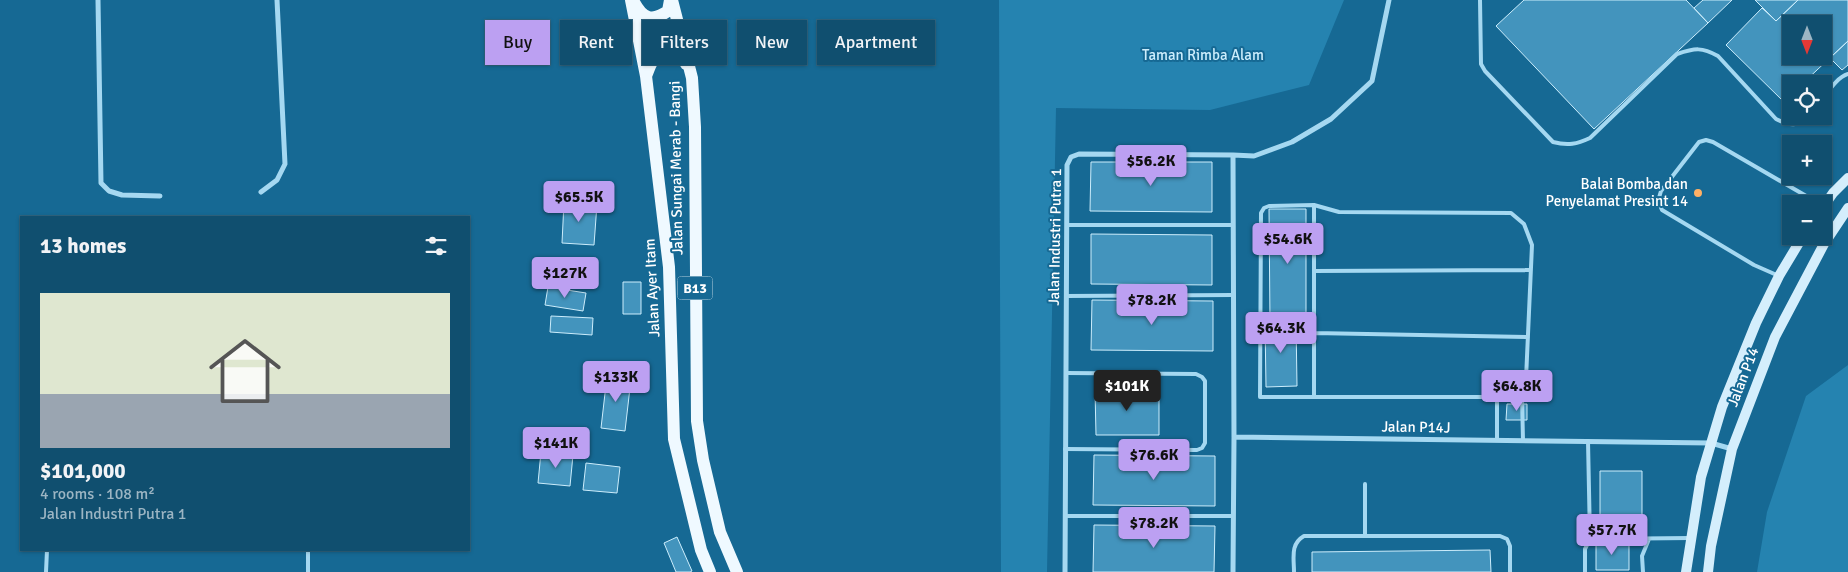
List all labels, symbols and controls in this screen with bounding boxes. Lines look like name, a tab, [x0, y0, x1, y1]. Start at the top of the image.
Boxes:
north arrow	[1782, 15, 1832, 65]
map controls	[1782, 15, 1832, 245]
chip: Buy	[485, 20, 550, 65]
chip: Rent	[560, 20, 632, 65]
chip: Filters	[642, 20, 727, 65]
chip: New	[737, 20, 807, 65]
chip: Apartment	[817, 20, 935, 65]
park label: Taman Rimba Alam	[1142, 46, 1264, 64]
button: locate	[1782, 75, 1832, 125]
street label: Jalan Sungai Merab - Bangi	[665, 81, 687, 255]
button: +	[1782, 135, 1832, 185]
pin: $56.2K	[1110, 144, 1192, 187]
text: $56.2K	[1126, 151, 1176, 171]
street label: Jalan Industri Putra 1	[1045, 168, 1065, 306]
place label: Balai Bomba dan Penyelamat Presint 14	[1546, 175, 1688, 210]
pin: $65.5K	[538, 180, 620, 223]
text: $65.5K	[554, 187, 604, 207]
marker: Balai Bomba dan Penyelamat Presint 14	[1692, 187, 1704, 199]
button: −	[1782, 195, 1832, 245]
pin: $54.6K	[1247, 222, 1329, 265]
text: $54.6K	[1263, 229, 1313, 249]
icon: filters	[422, 232, 450, 260]
text: 13 homes	[40, 233, 126, 259]
street label: Jalan Ayer Itam	[640, 238, 664, 338]
pin: $127K	[530, 256, 600, 299]
text: $127K	[543, 263, 587, 283]
road number: B13	[678, 276, 712, 300]
pin: $78.2K	[1111, 284, 1193, 326]
text: $78.2K	[1127, 290, 1177, 310]
pin: $64.3K	[1240, 312, 1322, 354]
text: $64.3K	[1256, 318, 1306, 338]
icon: home	[200, 326, 290, 416]
street label: Jalan P14	[1723, 345, 1763, 409]
pin: $133K	[581, 360, 651, 403]
text: $133K	[594, 367, 638, 387]
pin: $101K	[1092, 370, 1162, 412]
pin: $64.8K	[1476, 370, 1558, 412]
text: $101K	[1105, 376, 1149, 396]
text: $64.8K	[1492, 376, 1542, 396]
street label: Jalan P14J	[1381, 417, 1451, 437]
pin: $141K	[521, 426, 591, 469]
text: $141K	[534, 433, 578, 453]
pin: $76.6K	[1113, 438, 1195, 481]
text: $76.6K	[1129, 445, 1179, 465]
text: $101,000	[40, 458, 126, 484]
text: 4 rooms · 108 m²	[40, 484, 155, 504]
text: Jalan Industri Putra 1	[40, 504, 186, 524]
pin: $78.2K	[1113, 506, 1195, 549]
text: $78.2K	[1129, 513, 1179, 533]
pin: $57.7K	[1571, 514, 1653, 556]
text: $57.7K	[1587, 520, 1637, 540]

